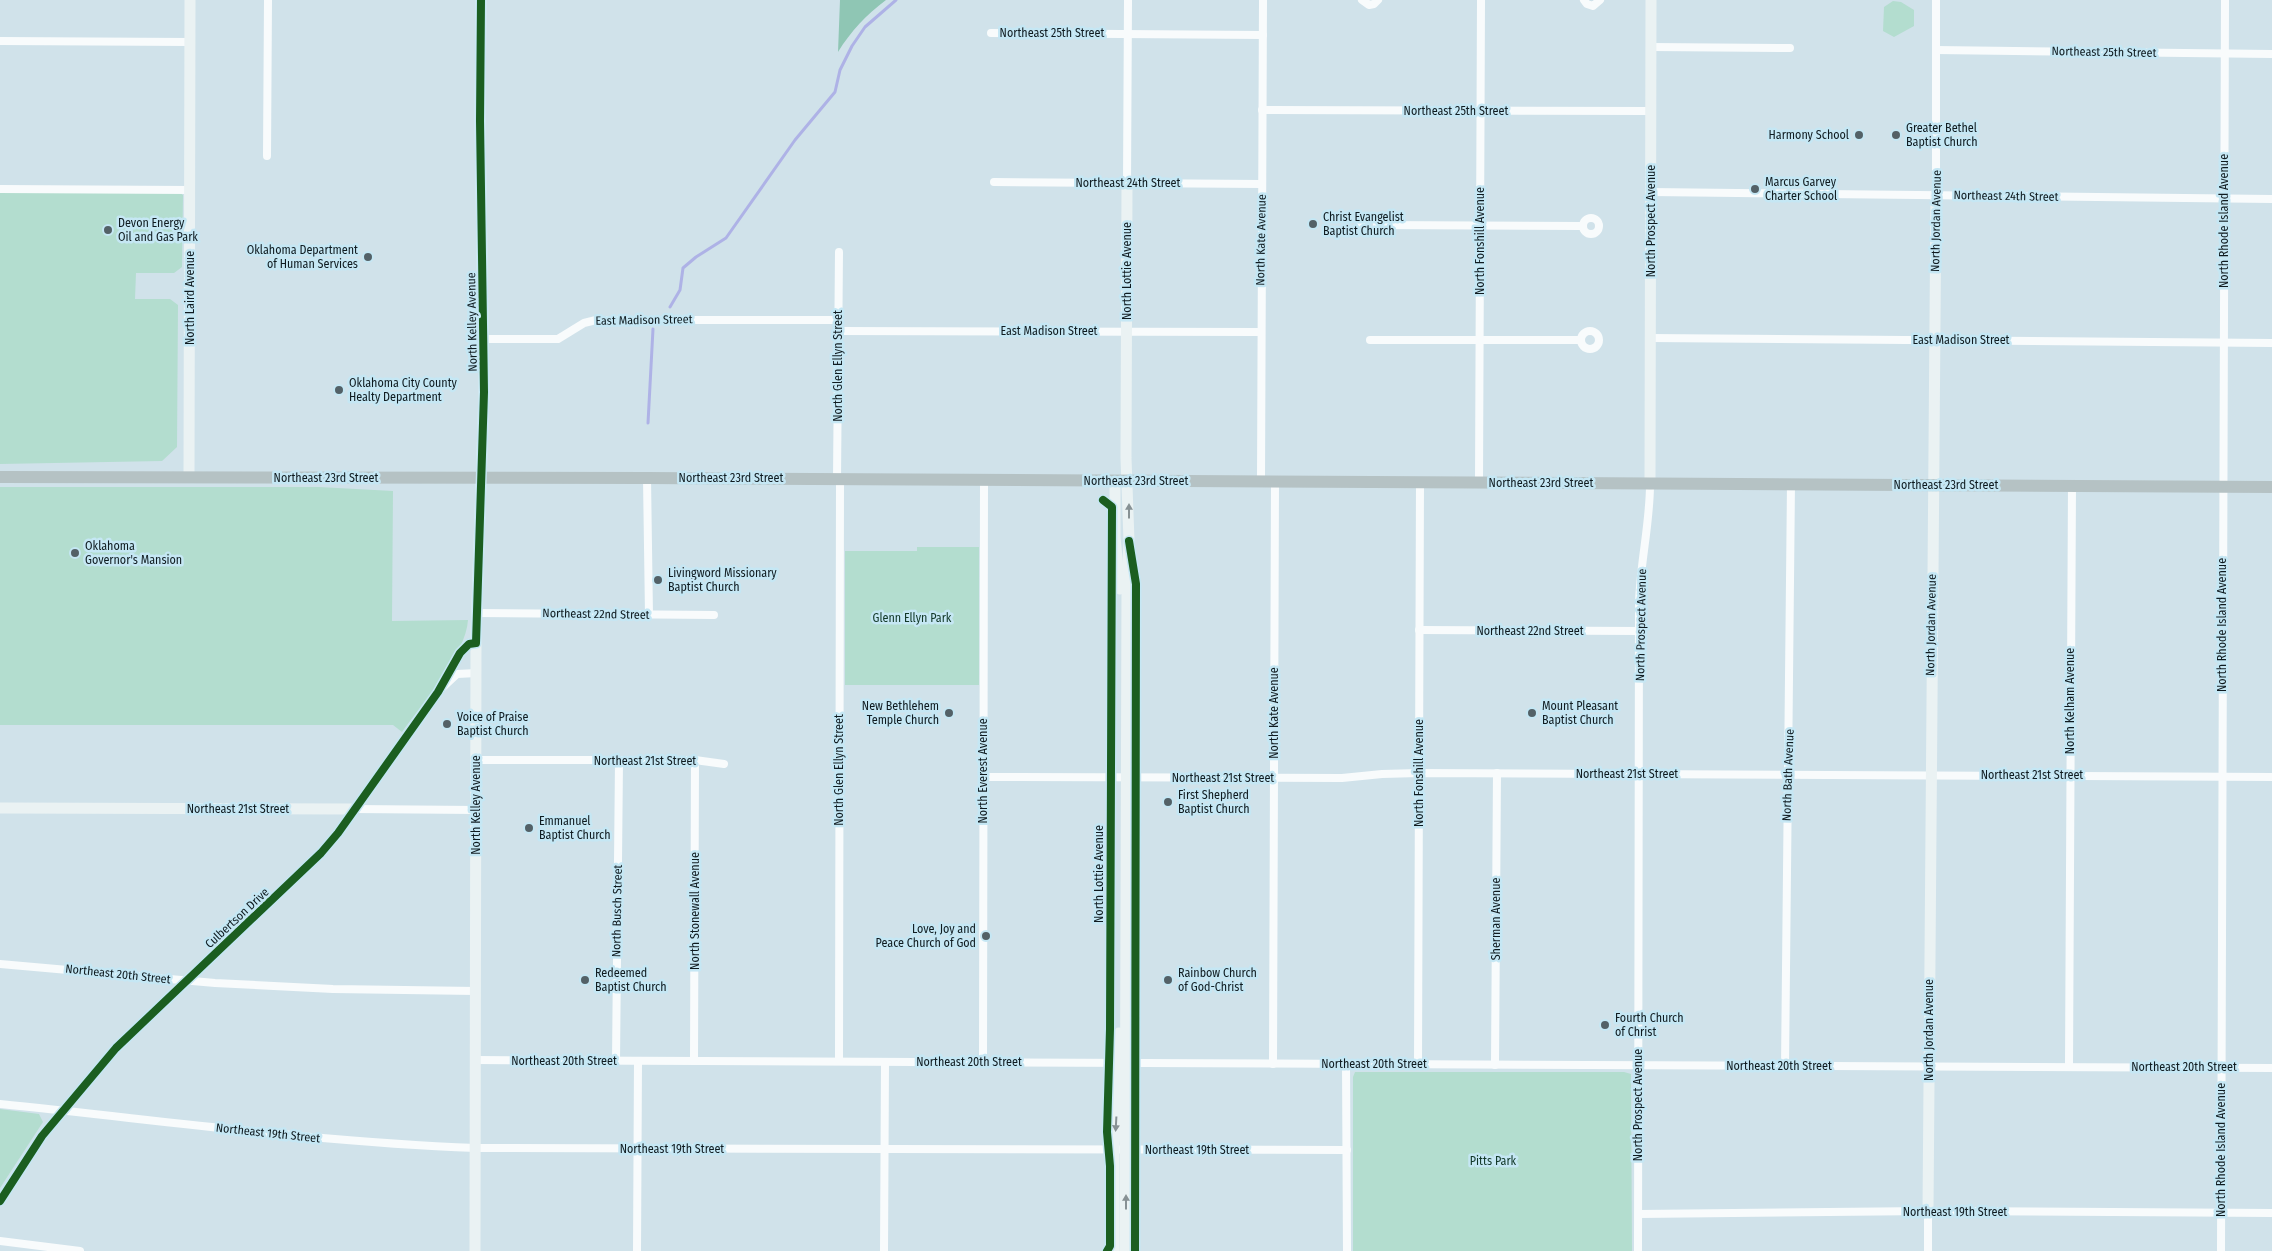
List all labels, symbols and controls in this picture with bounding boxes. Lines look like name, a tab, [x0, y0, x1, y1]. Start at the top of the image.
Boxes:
street label: Northeast 25th Street	[1000, 26, 1104, 40]
street label: Northeast 25th Street	[2051, 44, 2157, 60]
street label: Northeast 25th Street	[1404, 104, 1508, 118]
place label: Greater Bethel Baptist Church	[1906, 121, 1978, 149]
place label: Harmony School	[1769, 128, 1849, 142]
marker: Harmony School	[1853, 129, 1865, 141]
marker: Greater Bethel Baptist Church	[1890, 129, 1902, 141]
street label: North Rhode Island Avenue	[2217, 154, 2231, 288]
street label: North Prospect Avenue	[1644, 165, 1658, 277]
street label: North Jordan Avenue	[1928, 170, 1944, 272]
place label: Marcus Garvey Charter School	[1765, 175, 1837, 203]
street label: Northeast 24th Street	[1076, 176, 1181, 190]
marker: Marcus Garvey Charter School	[1749, 183, 1761, 195]
street label: North Fonshill Avenue	[1473, 187, 1487, 295]
street label: Northeast 24th Street	[1953, 188, 2059, 204]
street label: North Kate Avenue	[1253, 194, 1269, 286]
place label: Christ Evangelist Baptist Church	[1323, 210, 1404, 238]
place label: Devon Energy Oil and Gas Park	[118, 216, 198, 244]
marker: Christ Evangelist Baptist Church	[1307, 218, 1319, 230]
street label: North Lottie Avenue	[1120, 222, 1134, 320]
marker: Devon Energy Oil and Gas Park	[102, 224, 114, 236]
place label: Oklahoma Department of Human Services	[247, 243, 358, 271]
street label: North Laird Avenue	[183, 251, 197, 345]
marker: Oklahoma Department of Human Services	[362, 251, 374, 263]
street label: North Kelley Avenue	[464, 272, 480, 372]
street label: North Glen Ellyn Street	[831, 310, 845, 422]
street label: East Madison Street	[595, 312, 693, 328]
street label: East Madison Street	[1000, 324, 1098, 338]
street label: East Madison Street	[1912, 333, 2010, 347]
place label: Oklahoma City County Healty Department	[349, 376, 458, 404]
marker: Oklahoma City County Healty Department	[333, 384, 345, 396]
street label: Northeast 23rd Street	[274, 471, 378, 485]
street label: Northeast 23rd Street	[679, 471, 783, 485]
street label: Northeast 23rd Street	[1084, 474, 1188, 488]
street label: Northeast 23rd Street	[1489, 476, 1593, 490]
street label: Northeast 23rd Street	[1894, 478, 1998, 492]
one-way arrow	[1125, 503, 1133, 519]
place label: Oklahoma Governor's Mansion	[85, 539, 182, 567]
marker: Oklahoma Governor's Mansion	[69, 547, 81, 559]
street label: North Rhode Island Avenue	[2215, 558, 2229, 692]
place label: Livingword Missionary Baptist Church	[668, 566, 777, 594]
street label: North Prospect Avenue	[1633, 569, 1649, 681]
marker: Livingword Missionary Baptist Church	[652, 574, 664, 586]
street label: North Jordan Avenue	[1923, 574, 1939, 676]
street label: Northeast 22nd Street	[542, 606, 650, 622]
park label: Glenn Ellyn Park	[873, 611, 952, 625]
street label: Northeast 22nd Street	[1476, 624, 1584, 638]
street label: North Kelham Avenue	[2063, 648, 2077, 754]
street label: North Kate Avenue	[1267, 667, 1281, 759]
place label: New Bethlehem Temple Church	[862, 699, 939, 727]
place label: Mount Pleasant Baptist Church	[1542, 699, 1618, 727]
marker: New Bethlehem Temple Church	[943, 707, 955, 719]
marker: Mount Pleasant Baptist Church	[1526, 707, 1538, 719]
place label: Voice of Praise Baptist Church	[457, 710, 529, 738]
street label: North Glen Ellyn Street	[832, 714, 846, 826]
marker: Voice of Praise Baptist Church	[441, 718, 453, 730]
street label: North Everest Avenue	[976, 718, 990, 824]
street label: North Fonshill Avenue	[1412, 719, 1426, 827]
street label: North Bath Avenue	[1779, 729, 1797, 821]
street label: Northeast 21st Street	[594, 754, 696, 768]
street label: North Kelley Avenue	[469, 755, 483, 855]
street label: Northeast 21st Street	[1576, 767, 1678, 781]
street label: Northeast 21st Street	[1981, 768, 2083, 782]
street label: Northeast 21st Street	[1172, 771, 1274, 785]
place label: First Shepherd Baptist Church	[1178, 788, 1250, 816]
marker: First Shepherd Baptist Church	[1162, 796, 1174, 808]
street label: Northeast 21st Street	[187, 802, 289, 816]
place label: Emmanuel Baptist Church	[539, 814, 611, 842]
marker: Emmanuel Baptist Church	[523, 822, 535, 834]
street label: North Lottie Avenue	[1092, 825, 1106, 923]
street label: North Stonewall Avenue	[688, 852, 702, 970]
street label: North Busch Street	[609, 865, 625, 957]
street label: Sherman Avenue	[1489, 878, 1503, 960]
street label: Culbertson Drive	[202, 885, 272, 951]
place label: Love, Joy and Peace Church of God	[876, 922, 976, 950]
marker: Love, Joy and Peace Church of God	[980, 930, 992, 942]
street label: Northeast 20th Street	[65, 962, 171, 986]
place label: Redeemed Baptist Church	[595, 966, 667, 994]
place label: Rainbow Church of God-Christ	[1178, 966, 1257, 994]
marker: Redeemed Baptist Church	[579, 974, 591, 986]
marker: Rainbow Church of God-Christ	[1162, 974, 1174, 986]
street label: North Jordan Avenue	[1922, 979, 1936, 1081]
place label: Fourth Church of Christ	[1615, 1011, 1684, 1039]
marker: Fourth Church of Christ	[1599, 1019, 1611, 1031]
street label: North Prospect Avenue	[1631, 1049, 1645, 1161]
street label: Northeast 20th Street	[511, 1054, 617, 1068]
street label: Northeast 20th Street	[916, 1055, 1022, 1069]
street label: Northeast 20th Street	[1321, 1057, 1427, 1071]
street label: Northeast 20th Street	[1726, 1059, 1832, 1073]
street label: Northeast 20th Street	[2131, 1060, 2237, 1074]
street label: North Rhode Island Avenue	[2214, 1083, 2228, 1217]
one-way arrow	[1111, 1117, 1119, 1133]
street label: Northeast 19th Street	[215, 1121, 321, 1145]
street label: Northeast 19th Street	[620, 1142, 724, 1156]
street label: Northeast 19th Street	[1145, 1143, 1249, 1157]
park label: Pitts Park	[1470, 1154, 1517, 1168]
one-way arrow	[1122, 1194, 1130, 1210]
street label: Northeast 19th Street	[1903, 1205, 2007, 1219]

